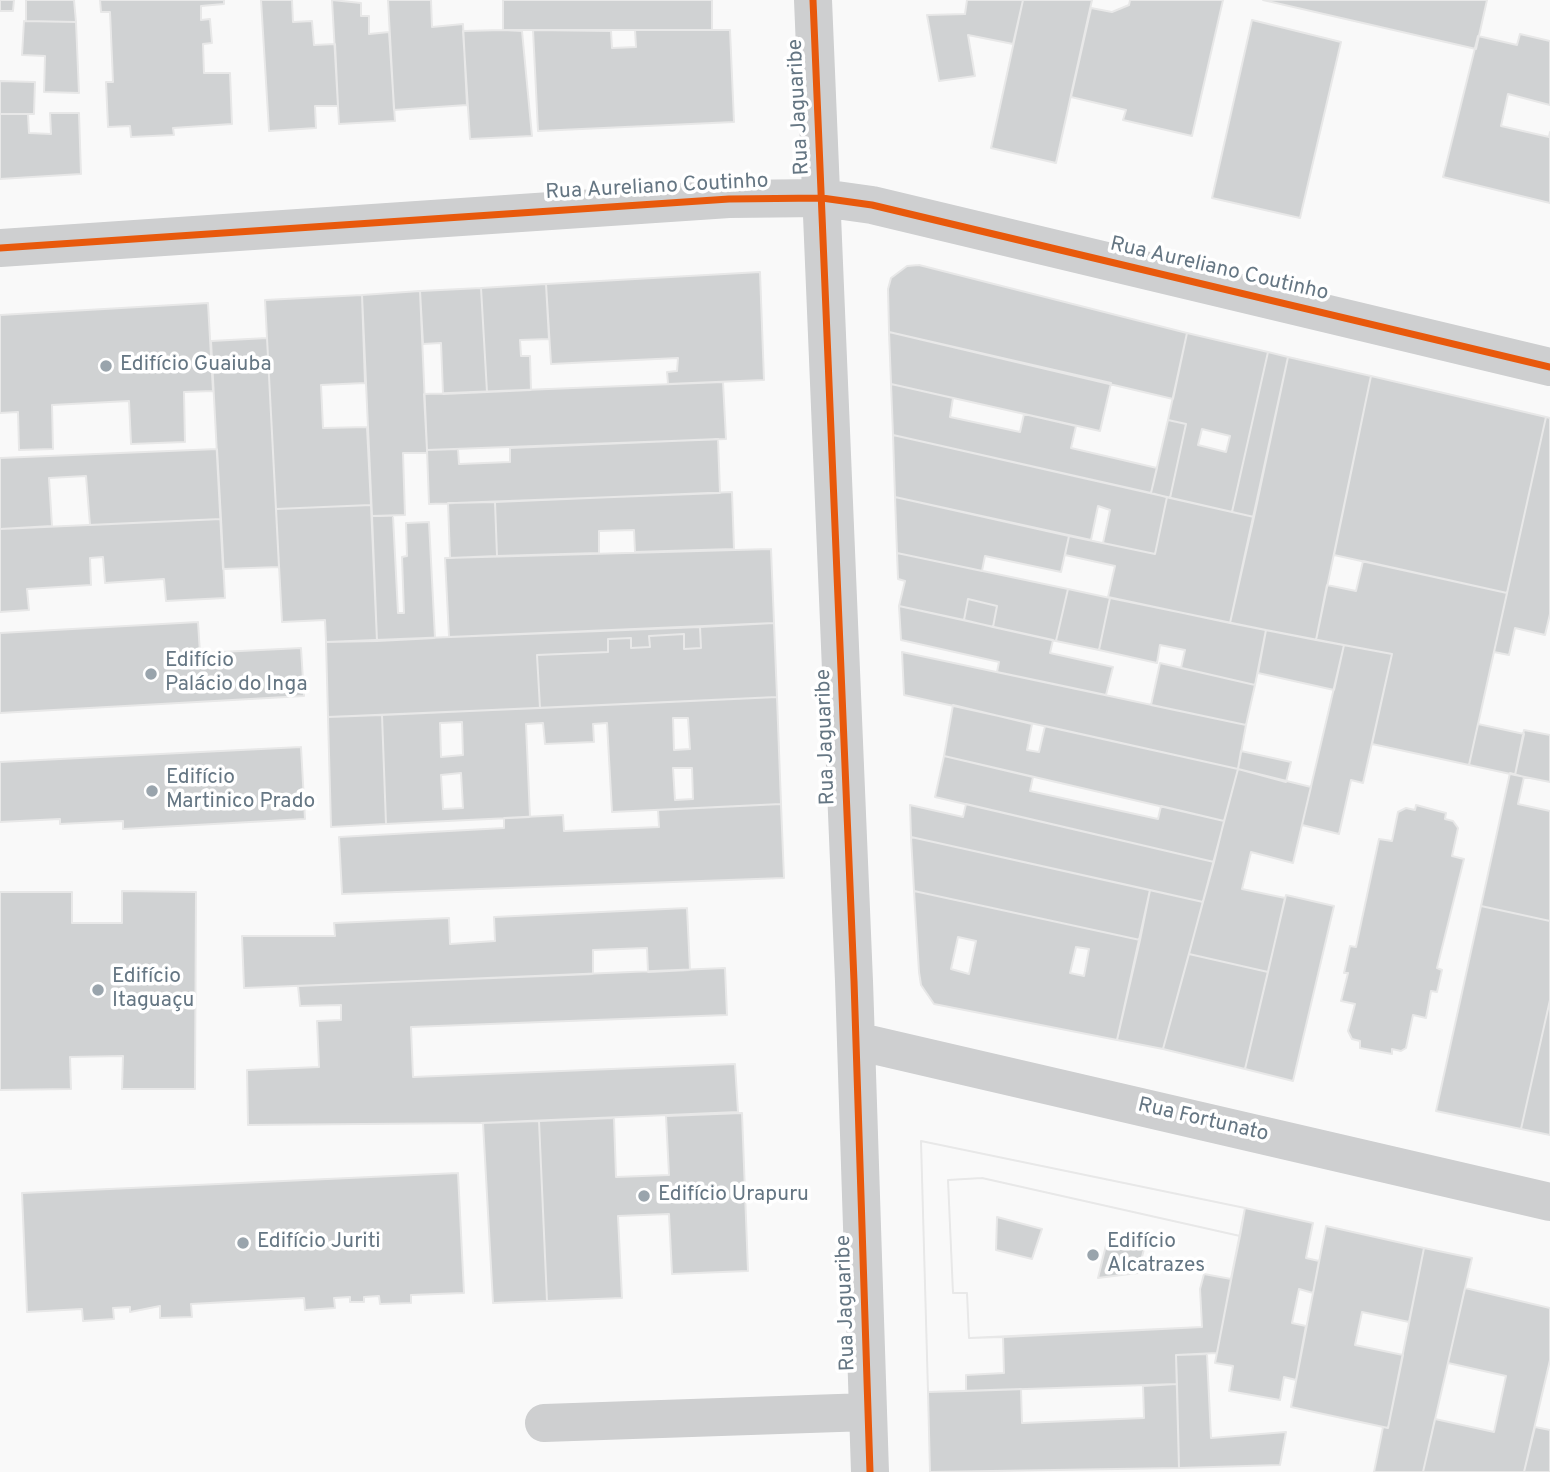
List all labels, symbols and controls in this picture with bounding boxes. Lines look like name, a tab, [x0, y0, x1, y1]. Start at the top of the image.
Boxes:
street label: Rua Jaguaribe	[784, 38, 816, 176]
street label: Rua Aureliano Coutinho	[545, 170, 769, 206]
street label: Rua Aureliano Coutinho	[1107, 233, 1331, 307]
place label: Edifício Guaiuba	[120, 353, 272, 379]
marker: Edifício Guaiuba	[98, 358, 114, 374]
place label: Edifício Palácio do Inga	[165, 649, 307, 699]
marker: Edifício Palácio do Inga	[143, 666, 159, 682]
street label: Rua Jaguaribe	[812, 668, 842, 806]
place label: Edifício Martinico Prado	[166, 766, 315, 816]
marker: Edifício Martinico Prado	[144, 783, 160, 799]
place label: Edifício Itaguaçu	[112, 965, 194, 1015]
marker: Edifício Itaguaçu	[90, 982, 106, 998]
street label: Rua Fortunato	[1135, 1094, 1271, 1148]
place label: Edifício Urapuru	[658, 1183, 809, 1209]
marker: Edifício Urapuru	[636, 1188, 652, 1204]
place label: Edifício Juriti	[257, 1230, 380, 1256]
place label: Edifício Alcatrazes	[1107, 1230, 1205, 1280]
street label: Rua Jaguaribe	[832, 1234, 862, 1372]
marker: Edifício Juriti	[235, 1235, 251, 1251]
marker: Edifício Alcatrazes	[1085, 1247, 1101, 1263]

